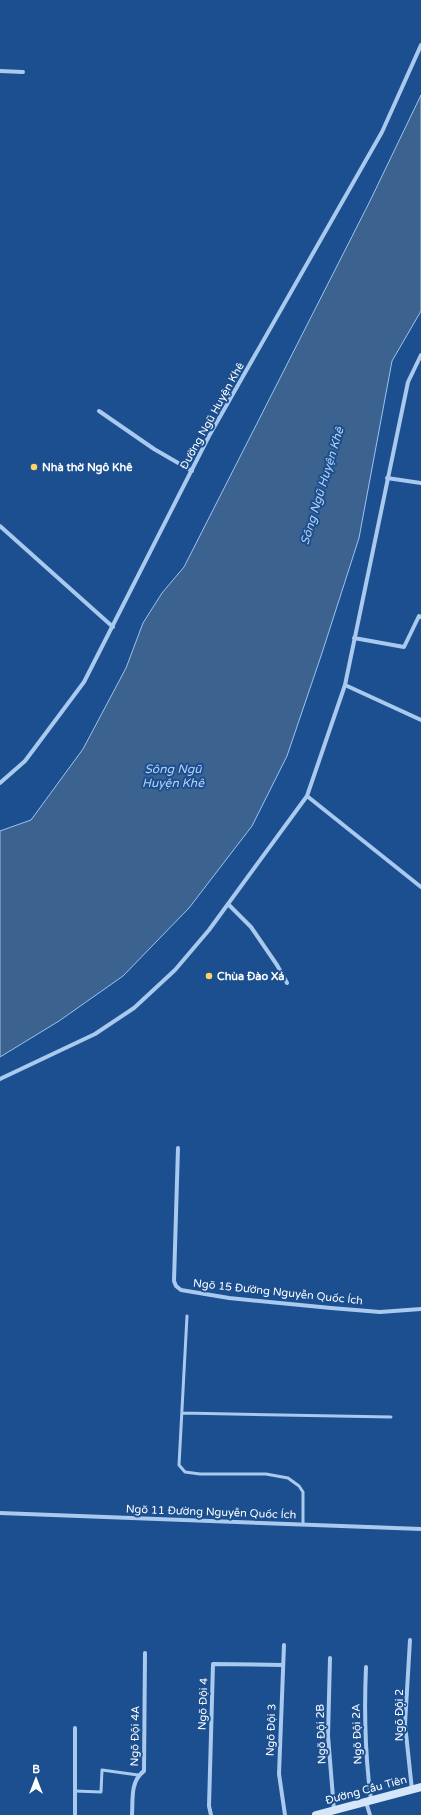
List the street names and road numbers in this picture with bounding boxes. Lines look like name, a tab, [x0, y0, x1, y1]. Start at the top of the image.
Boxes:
street label: Đường Ngũ Huyện Khê	[177, 360, 247, 472]
street label: Ngõ 15 Đường Nguyễn Quốc Ích	[193, 1276, 364, 1307]
street label: Ngõ 11 Đường Nguyễn Quốc Ích	[126, 1502, 296, 1521]
street label: Ngõ Đội 4	[196, 1677, 210, 1730]
street label: Ngõ Đội 2	[393, 1689, 406, 1741]
street label: Ngõ Đội 3	[264, 1703, 278, 1756]
street label: Ngõ Đội 2B	[313, 1703, 329, 1764]
street label: Ngõ Đội 2A	[349, 1703, 365, 1765]
street label: Ngõ Đội 4A	[128, 1706, 142, 1766]
street label: Đường Cầu Tiên	[324, 1773, 408, 1807]

